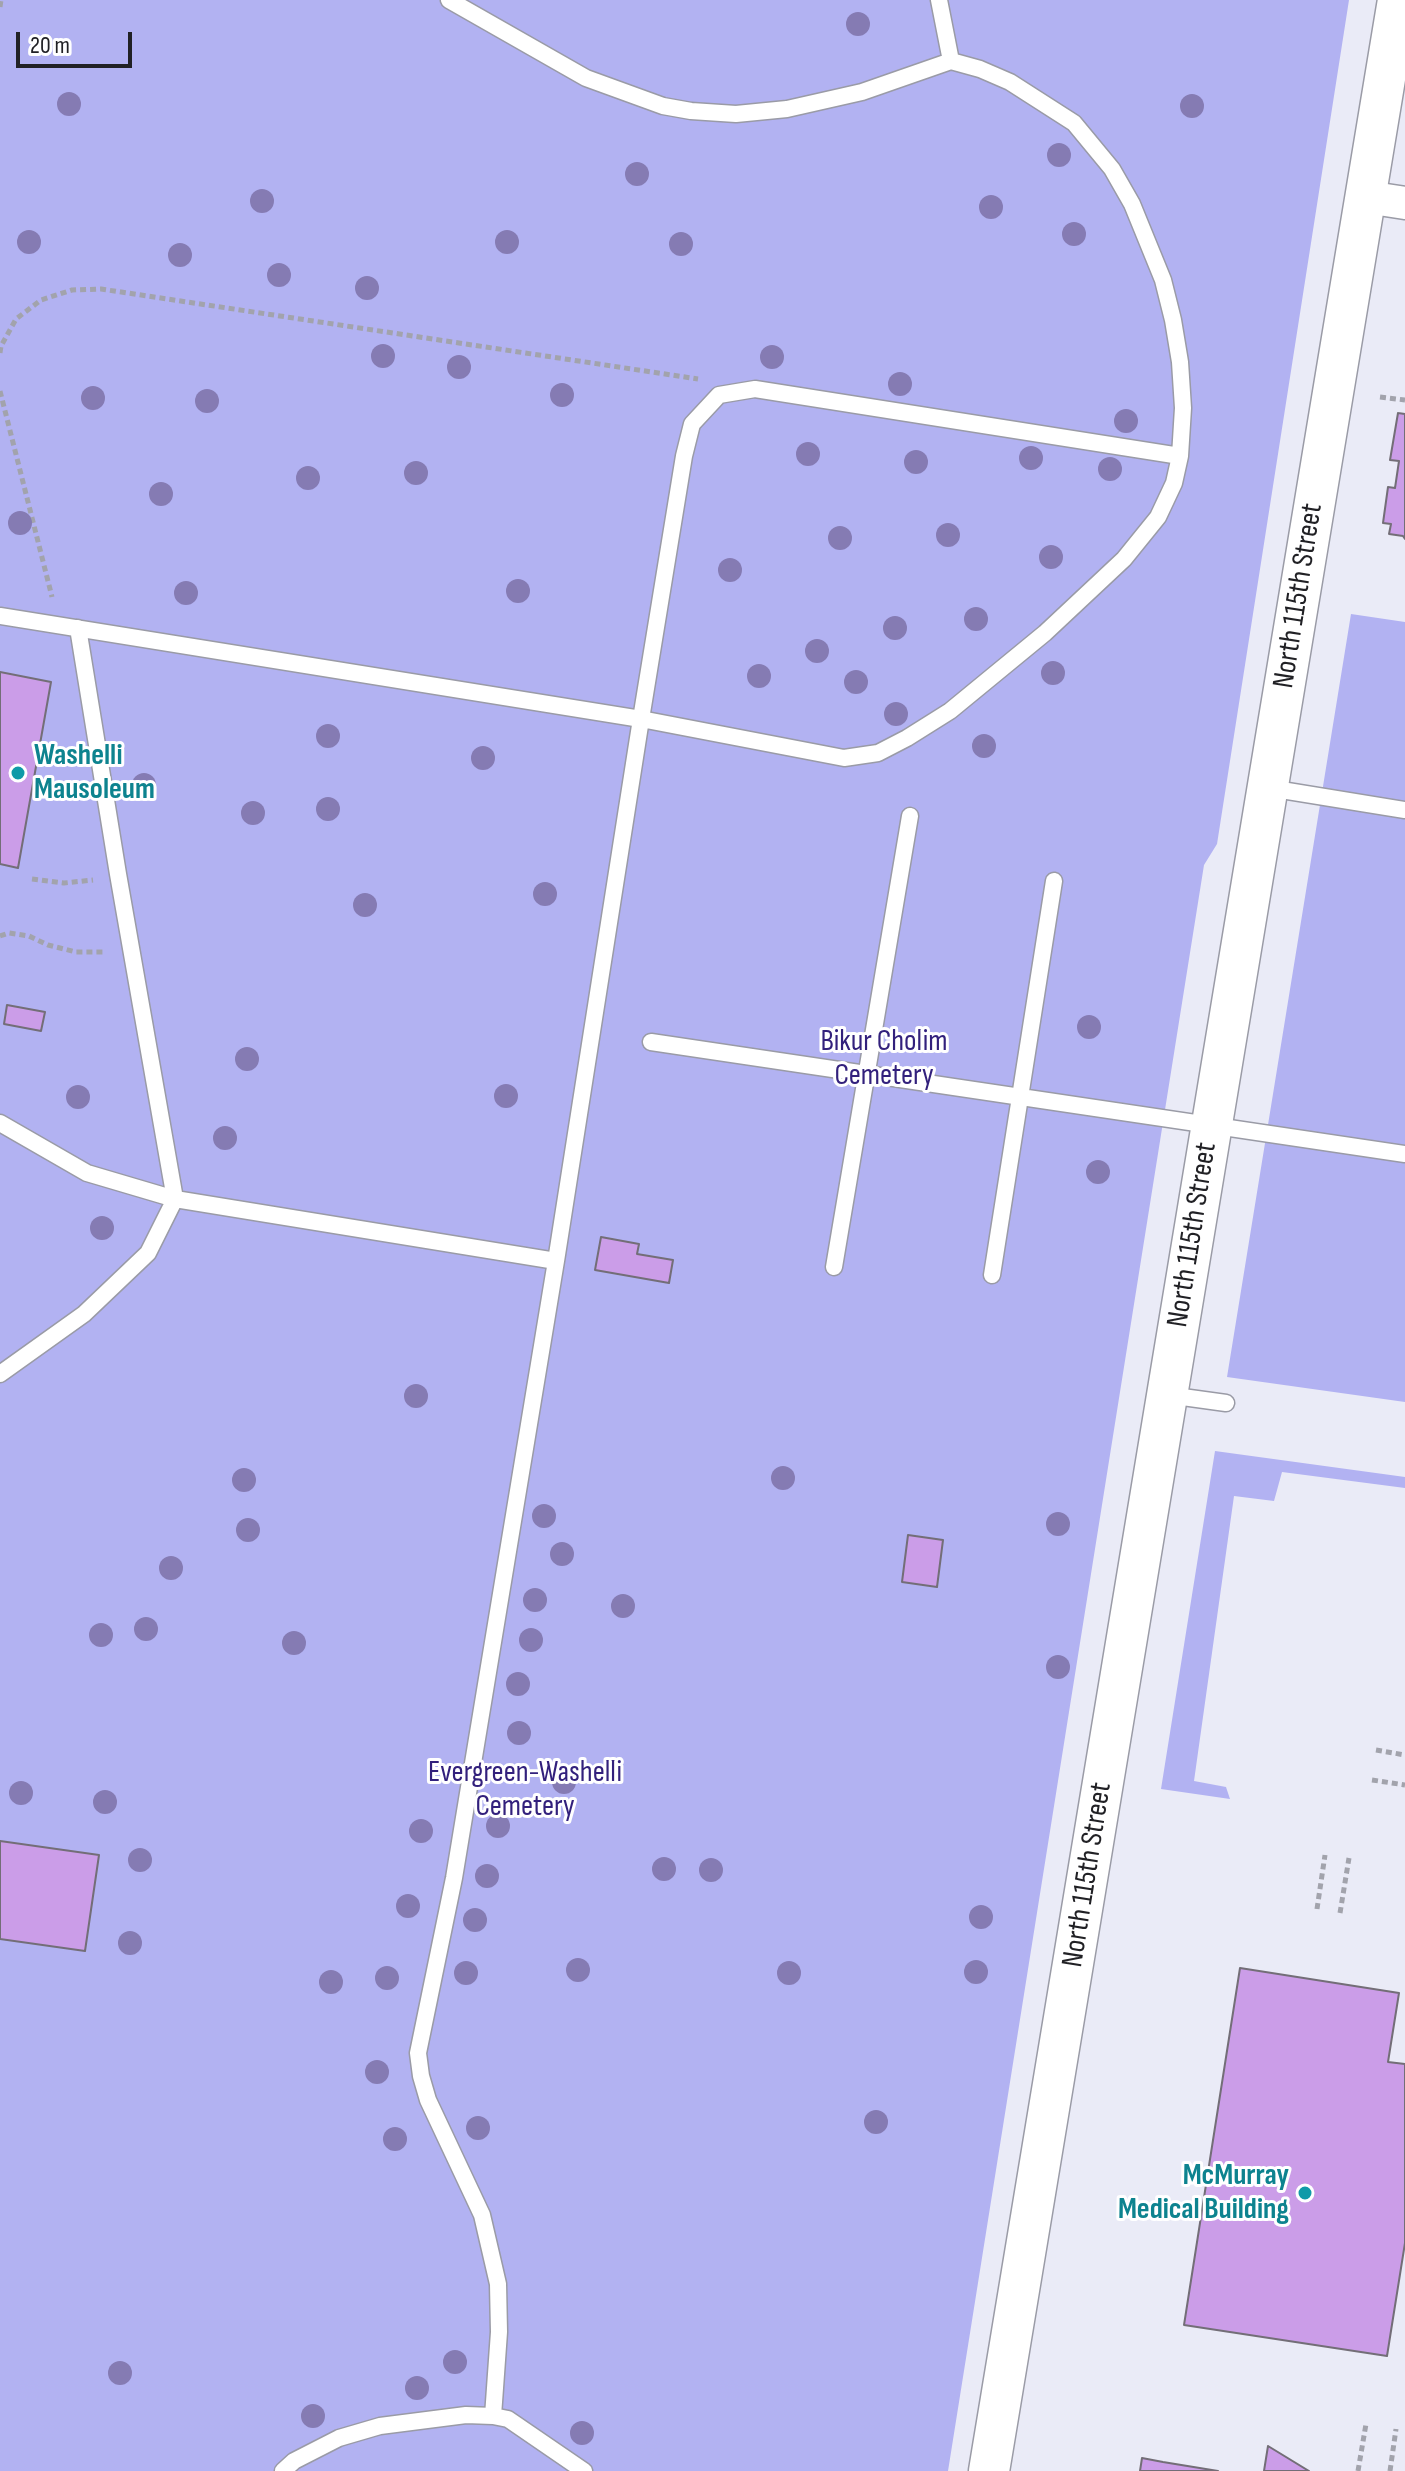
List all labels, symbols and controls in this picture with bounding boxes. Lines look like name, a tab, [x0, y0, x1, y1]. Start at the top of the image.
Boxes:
scale bar	[20, 16, 136, 66]
text: 20 m	[30, 31, 70, 60]
street label: North 115th Street	[1267, 501, 1331, 691]
place label: Washelli Mausoleum	[34, 738, 155, 808]
marker: Washelli Mausoleum	[9, 764, 27, 782]
park label: Bikur Cholim Cemetery	[820, 1024, 948, 1094]
street label: North 115th Street	[1161, 1140, 1225, 1330]
park label: Evergreen-Washelli Cemetery	[428, 1755, 622, 1826]
street label: North 115th Street	[1056, 1780, 1120, 1970]
place label: McMurray Medical Building	[1118, 2158, 1289, 2228]
marker: McMurray Medical Building	[1296, 2184, 1314, 2202]

